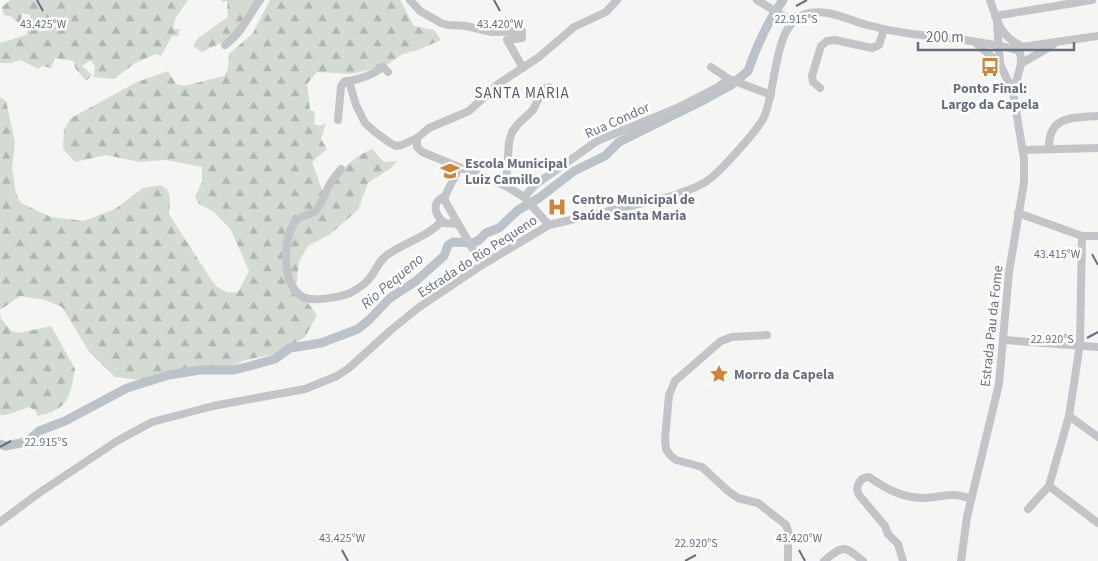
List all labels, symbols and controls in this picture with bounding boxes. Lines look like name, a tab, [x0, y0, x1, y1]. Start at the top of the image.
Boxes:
text: 22.915°S	[774, 11, 818, 28]
text: 43.425°W	[20, 16, 67, 33]
text: 43.420°W	[477, 16, 524, 33]
scale bar	[918, 20, 1074, 52]
text: 200 m	[926, 27, 964, 48]
bus stop icon: Ponto Final: Largo da Capela	[979, 56, 1001, 78]
place label: Ponto Final: Largo da Capela	[941, 79, 1039, 115]
district label: SANTA MARIA	[474, 83, 570, 104]
street label: Rua Condor	[582, 98, 653, 144]
place label: Escola Municipal Luiz Camillo	[465, 154, 567, 190]
school or university icon: Escola Municipal Luiz Camillo	[439, 160, 461, 182]
place label: Centro Municipal de Saúde Santa Maria	[572, 190, 695, 226]
hospital icon: Centro Municipal de Saúde Santa Maria	[546, 196, 568, 218]
street label: Estrada do Rio Pequeno	[414, 211, 541, 303]
text: 43.415°W	[1034, 246, 1081, 263]
water label: Rio Pequeno	[356, 249, 429, 314]
street label: Estrada Pau da Fome	[976, 264, 1008, 388]
text: 22.920°S	[1030, 331, 1074, 348]
place icon: Morro da Capela	[708, 363, 730, 385]
place label: Morro da Capela	[734, 365, 834, 385]
text: 22.915°S	[24, 434, 68, 451]
text: 43.425°W	[319, 530, 366, 547]
text: 43.420°W	[776, 530, 823, 547]
text: 22.920°S	[674, 535, 718, 552]

